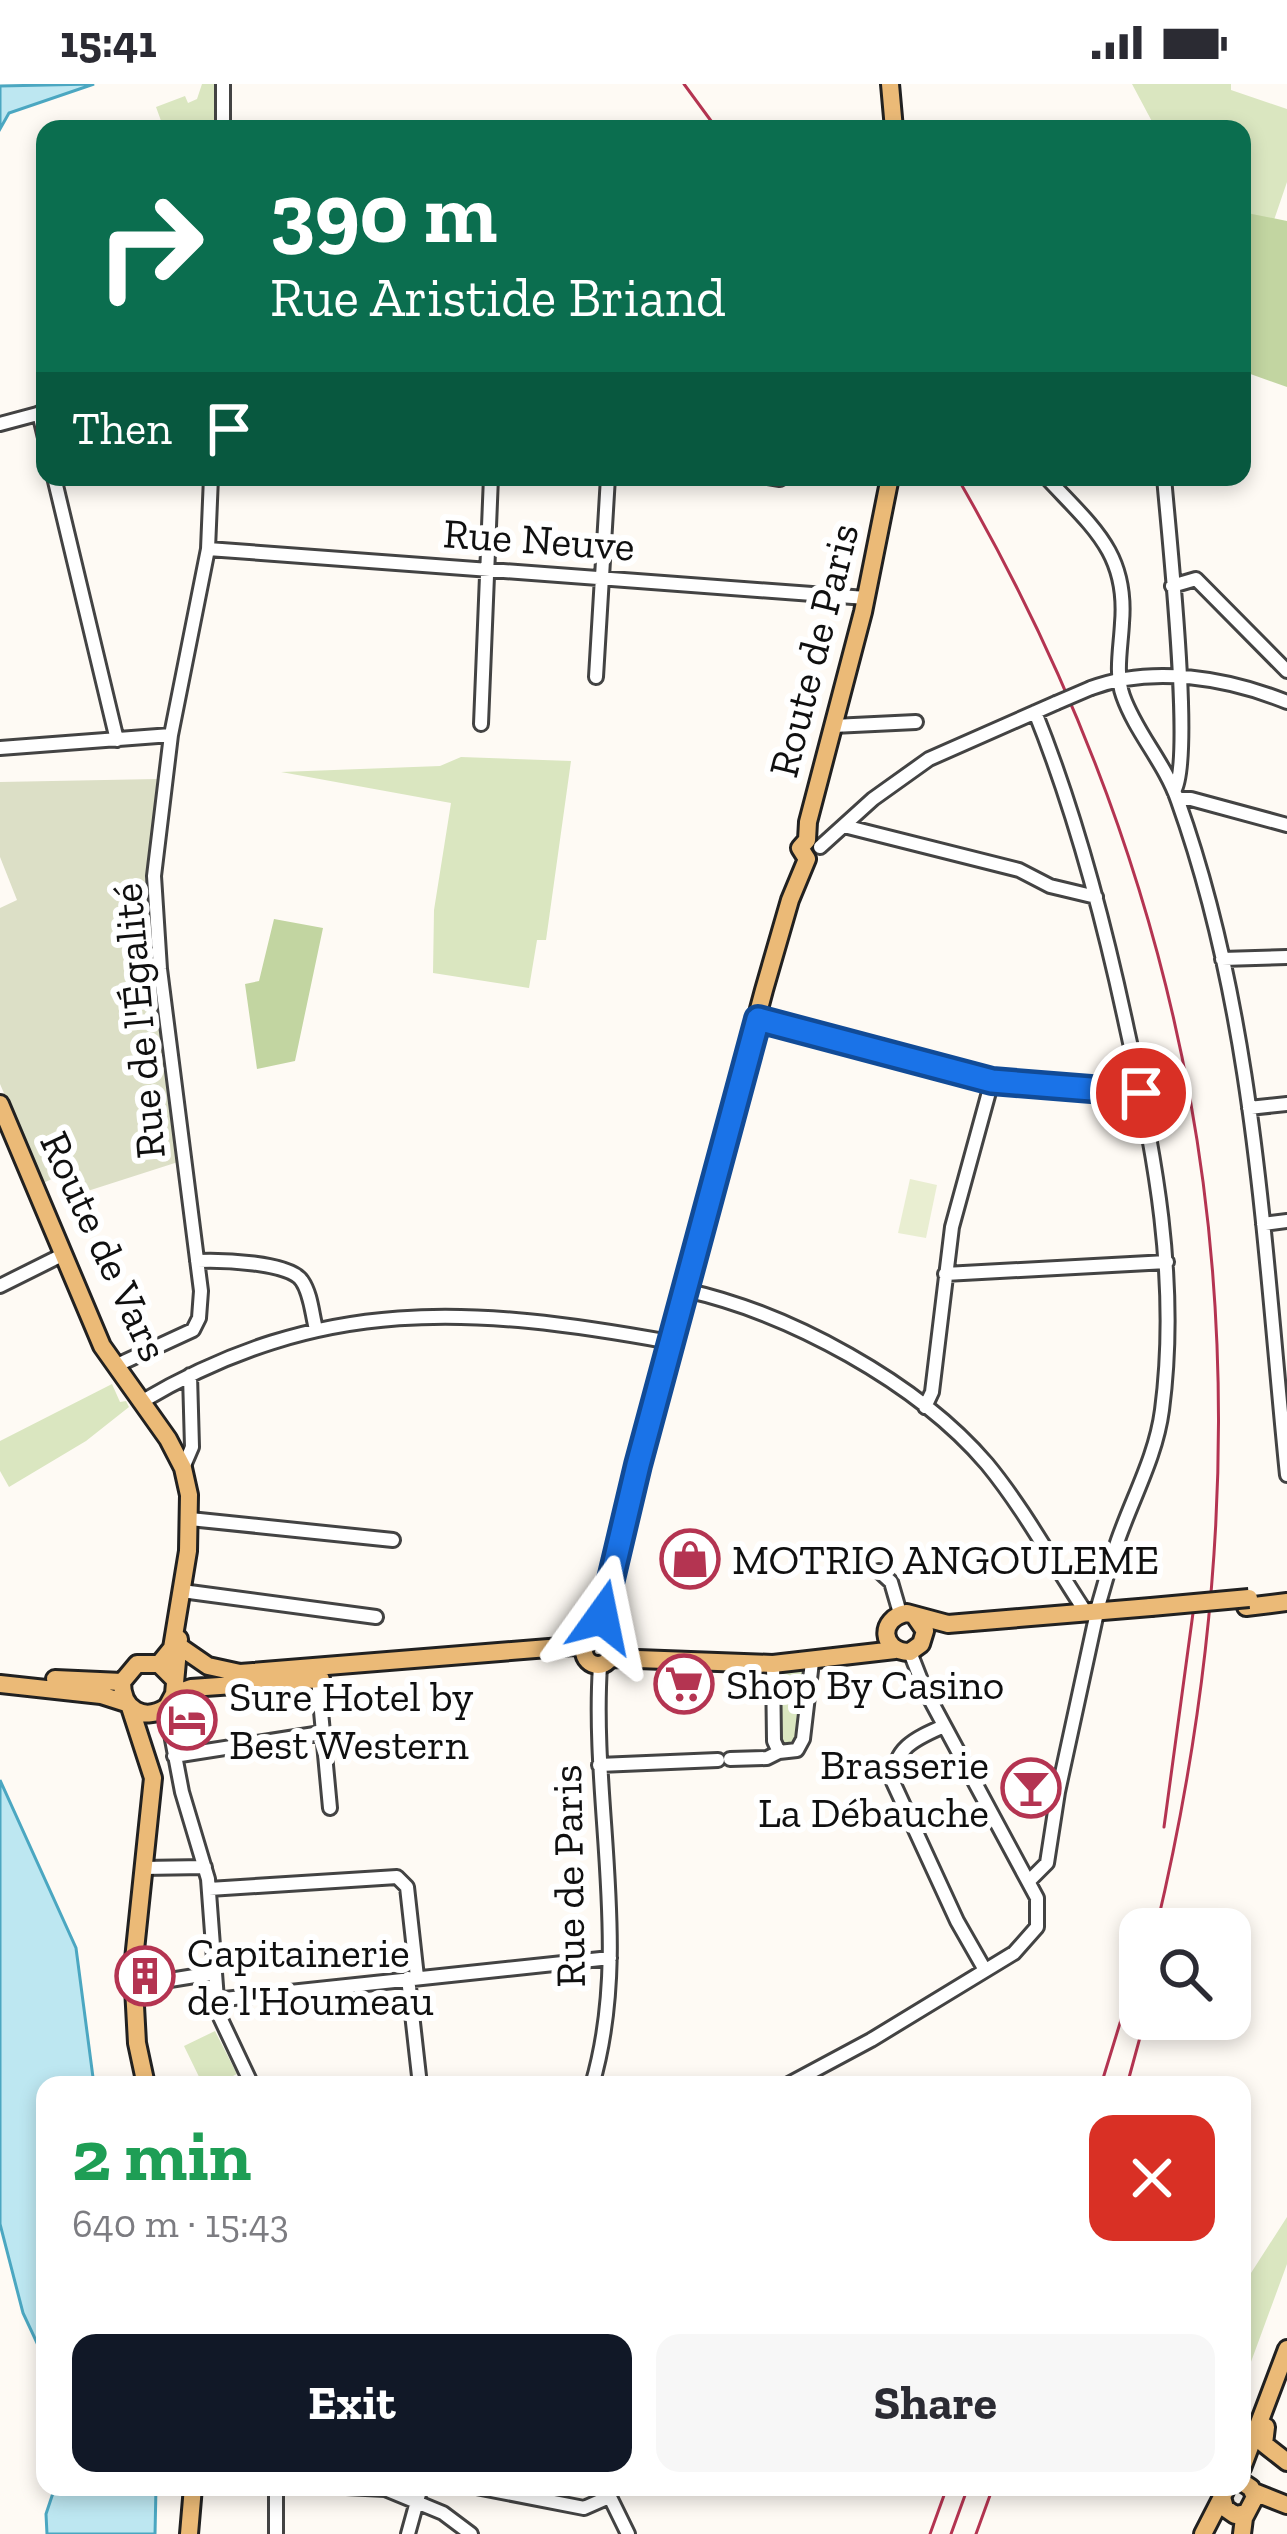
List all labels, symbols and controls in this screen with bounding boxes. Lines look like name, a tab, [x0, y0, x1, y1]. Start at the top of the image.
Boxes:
text: 15:41	[60, 15, 157, 69]
text: 390 m	[270, 163, 497, 264]
icon: right	[72, 168, 228, 324]
text: Rue Aristide Briand	[270, 265, 726, 330]
icon: arrive	[196, 396, 262, 462]
text: Then	[72, 402, 172, 456]
street label: Rue Neuve	[441, 507, 637, 572]
street label: Route de Paris	[757, 518, 870, 782]
street label: Rue de l'Égalité	[101, 881, 176, 1161]
pin	[1090, 1042, 1192, 1144]
icon: arrive	[1108, 1060, 1174, 1126]
street label: Route de Vars	[29, 1123, 180, 1369]
shop icon: MOTRIO ANGOULEME	[659, 1528, 721, 1590]
place label: MOTRIO ANGOULEME	[732, 1534, 1159, 1585]
position arrow	[539, 1554, 665, 1680]
supermarket icon: Shop By Casino	[653, 1653, 715, 1715]
place label: Shop By Casino	[726, 1659, 1004, 1710]
place label: Sure Hotel by Best Western	[229, 1671, 474, 1770]
hotel icon: Sure Hotel by Best Western	[156, 1689, 218, 1751]
place label: Brasserie La Débauche	[758, 1739, 989, 1838]
bar icon: Brasserie La Débauche	[1000, 1757, 1062, 1819]
street label: Rue de Paris	[541, 1764, 596, 1988]
map controls	[1119, 1908, 1251, 2040]
button: search	[1119, 1908, 1251, 2040]
place label: Capitainerie de l'Houmeau	[187, 1927, 434, 2026]
building icon: Capitainerie de l'Houmeau	[114, 1945, 176, 2007]
text: 2 min	[72, 2112, 251, 2198]
button: close	[1089, 2115, 1215, 2241]
text: 640 m · 15:43	[72, 2200, 289, 2247]
button: Exit	[72, 2334, 632, 2472]
button: Share	[656, 2334, 1215, 2472]

